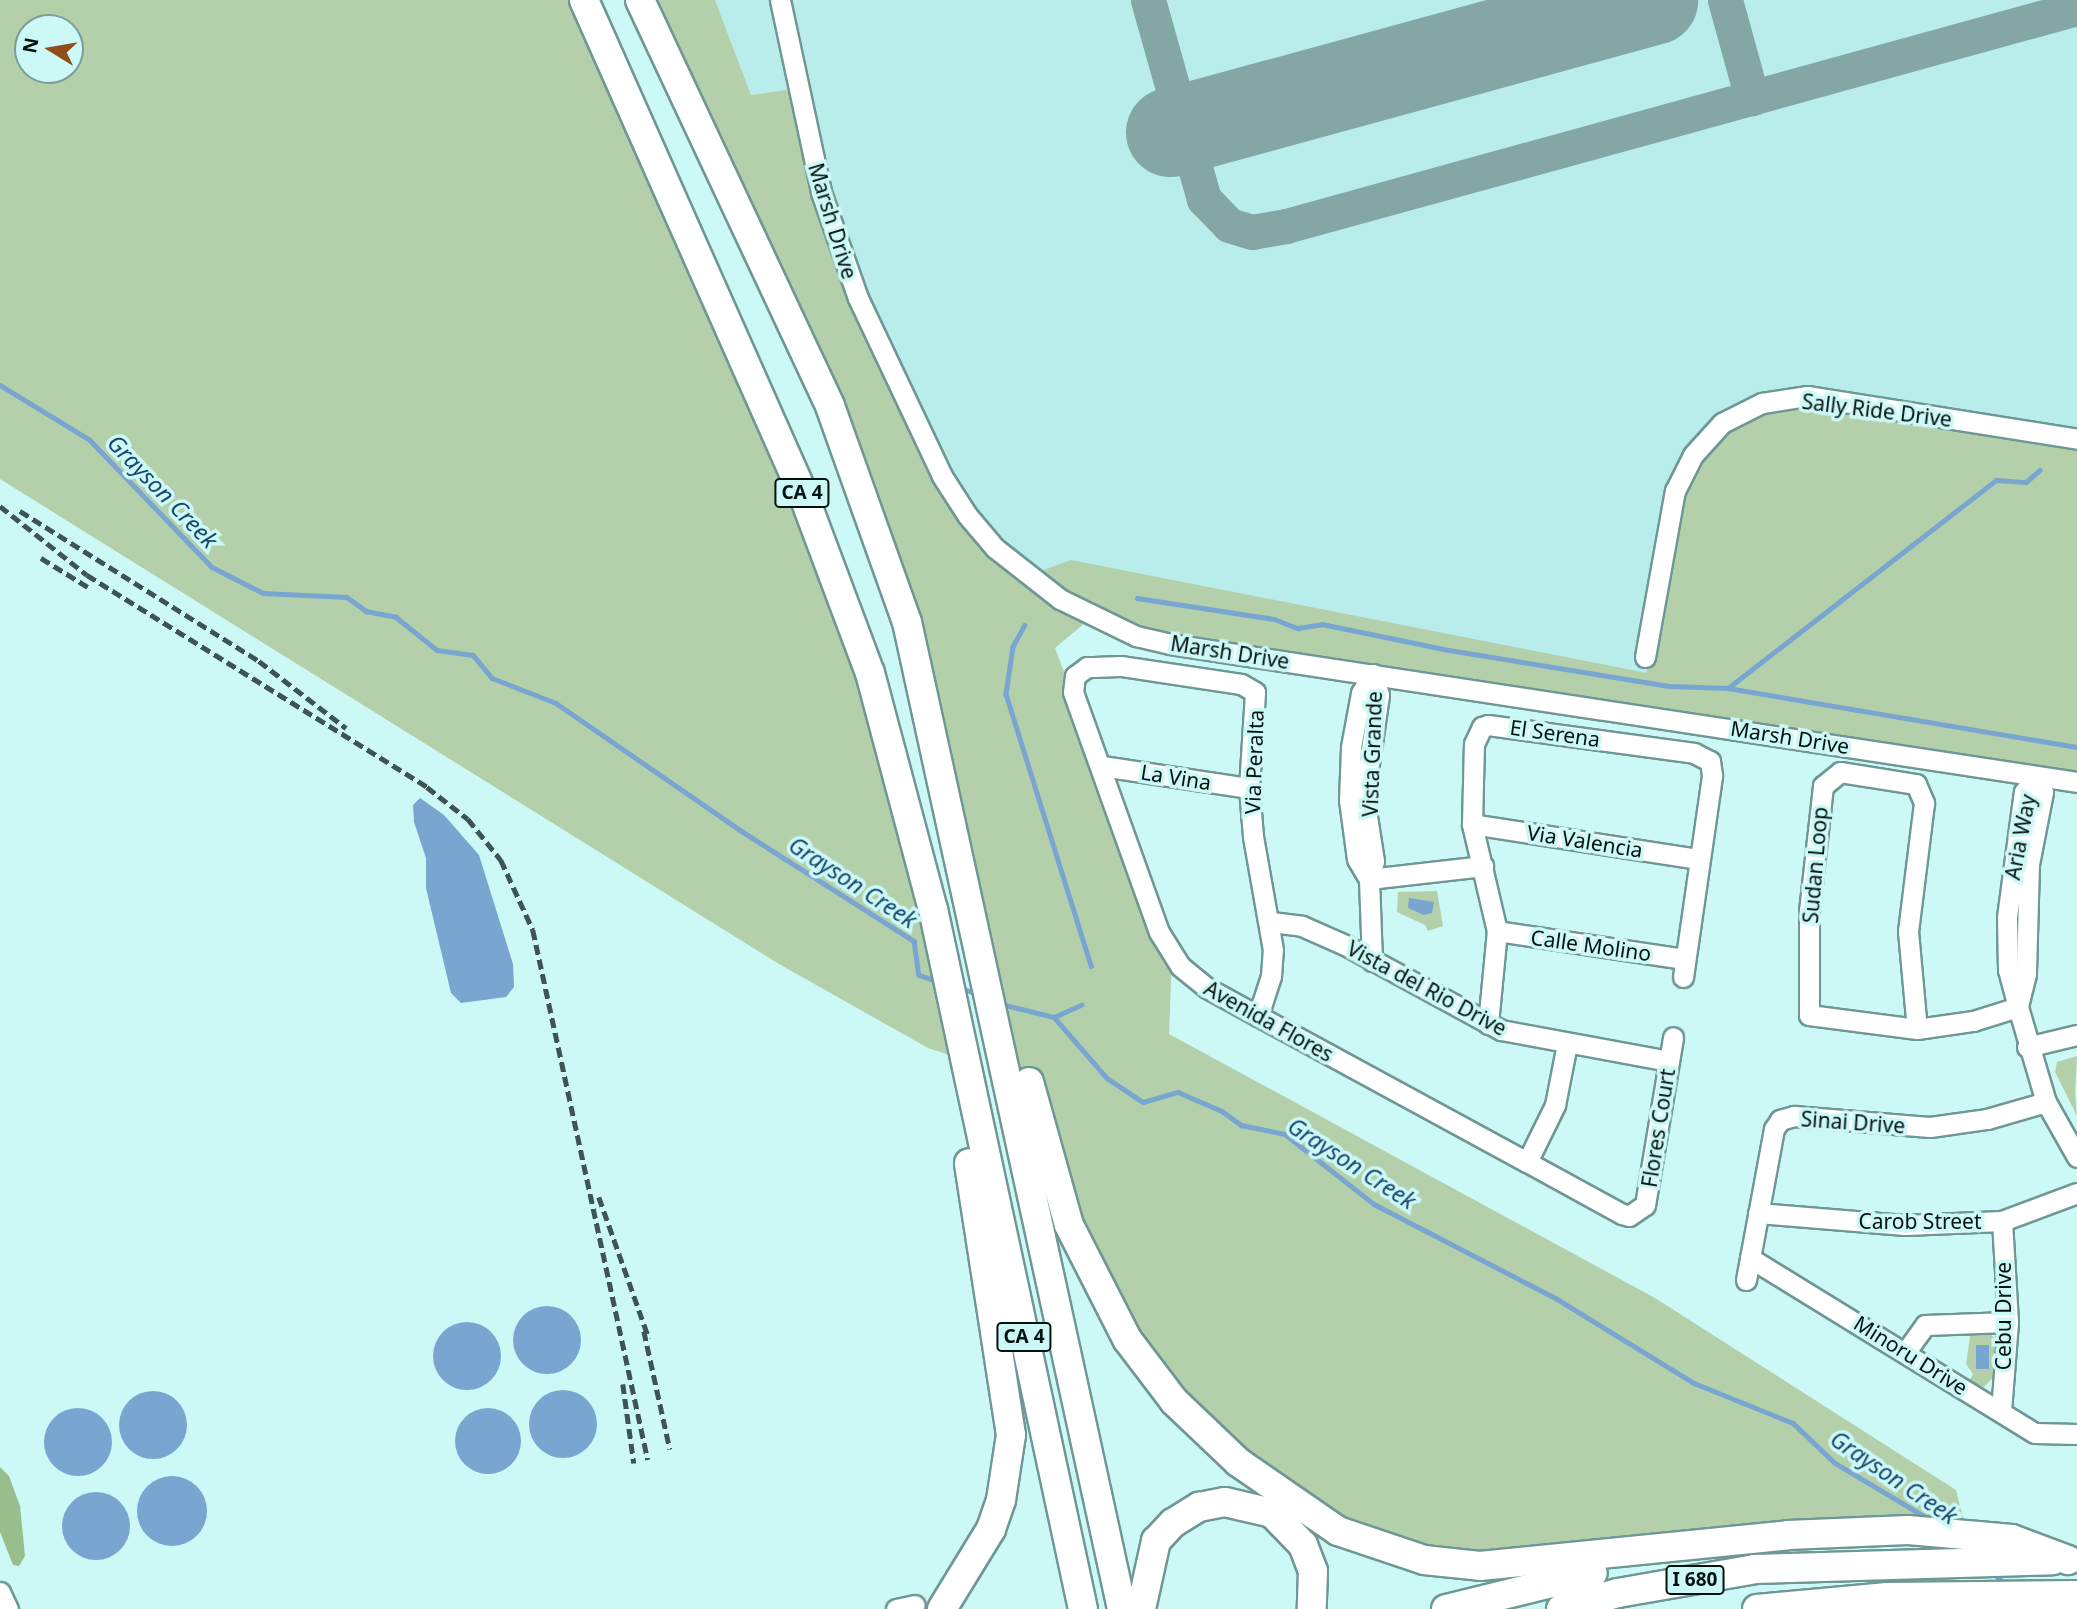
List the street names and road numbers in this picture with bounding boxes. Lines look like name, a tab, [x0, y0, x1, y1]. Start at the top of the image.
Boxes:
street label: Marsh Drive	[803, 160, 863, 282]
street label: Sally Ride Drive	[1801, 388, 1953, 432]
road number: CA 4	[774, 478, 830, 508]
street label: Marsh Drive	[1169, 630, 1291, 674]
street label: Vista Grande	[1357, 691, 1387, 817]
street label: Via Peralta	[1240, 709, 1268, 815]
street label: El Serena	[1508, 714, 1602, 752]
street label: Marsh Drive	[1729, 715, 1851, 759]
street label: La Vina	[1139, 759, 1213, 795]
street label: Aria Way	[1999, 792, 2041, 882]
street label: Sudan Loop	[1797, 806, 1833, 924]
street label: Via Valencia	[1525, 819, 1645, 863]
street label: Calle Molino	[1529, 924, 1653, 966]
street label: Vista del Rio Drive	[1343, 935, 1511, 1041]
street label: Avenida Flores	[1200, 975, 1338, 1067]
street label: Flores Court	[1636, 1067, 1680, 1189]
street label: Sinai Drive	[1800, 1106, 1906, 1138]
street label: Carob Street	[1858, 1208, 1982, 1234]
street label: Cebu Drive	[1990, 1262, 2016, 1370]
street label: Minoru Drive	[1850, 1310, 1972, 1400]
road number: CA 4	[996, 1322, 1052, 1352]
road number: I 680	[1665, 1564, 1725, 1596]

